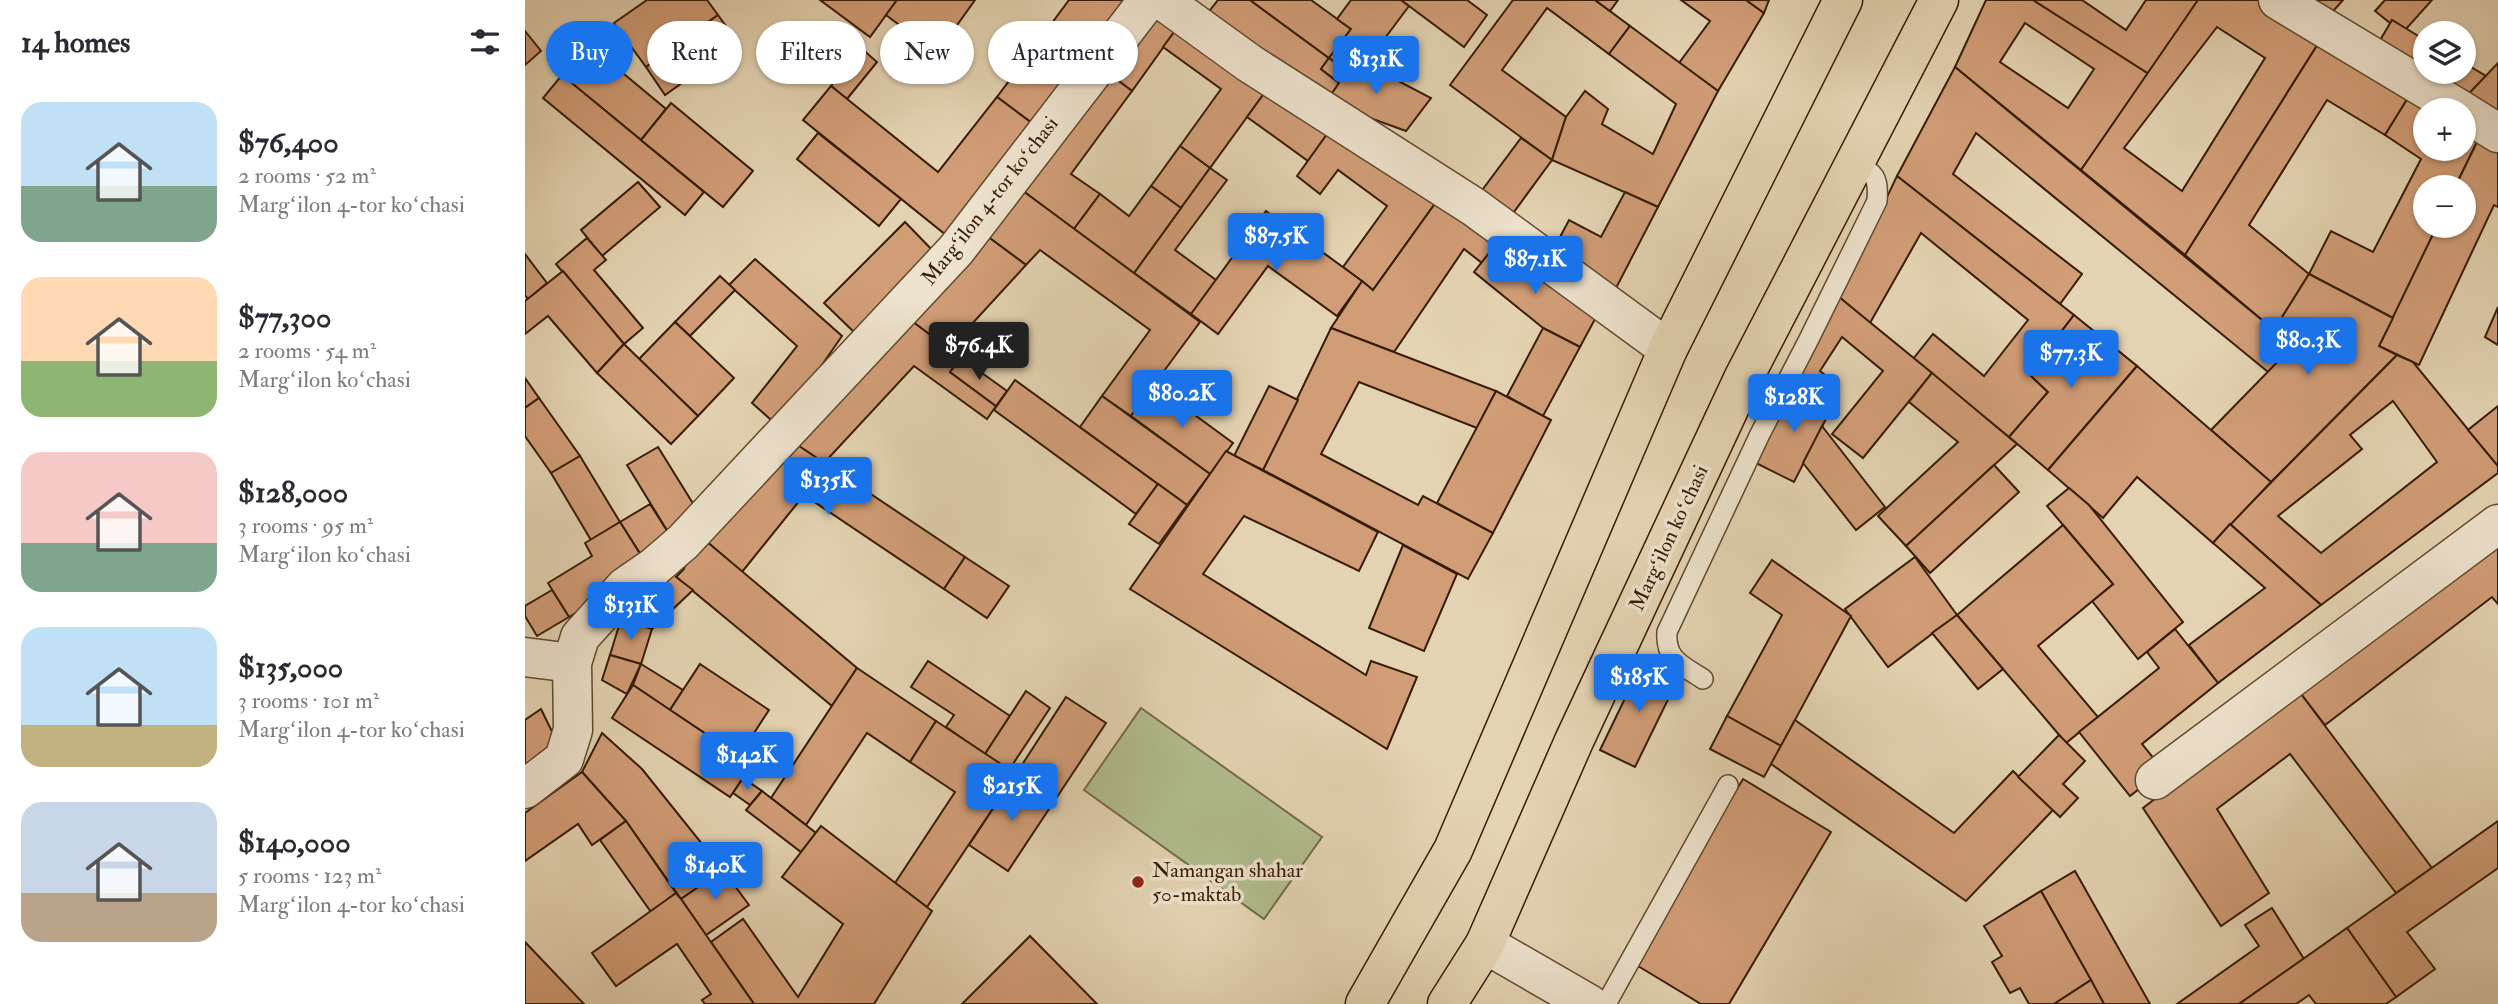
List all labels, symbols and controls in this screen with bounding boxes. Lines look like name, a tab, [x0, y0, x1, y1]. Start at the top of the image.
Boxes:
chip: Buy	[546, 21, 633, 84]
chip: Rent	[647, 21, 742, 84]
chip: Filters	[756, 21, 866, 84]
chip: New	[880, 21, 974, 84]
chip: Apartment	[988, 21, 1138, 84]
map controls	[2413, 21, 2476, 238]
button: layers	[2413, 21, 2476, 84]
icon: filters	[466, 23, 504, 61]
text: 14 homes	[21, 24, 130, 61]
pin: $131K	[1327, 36, 1425, 96]
text: $131K	[1349, 44, 1403, 73]
button: +	[2413, 98, 2476, 161]
street label: Margʻilon 4-tor koʻchasi	[916, 111, 1065, 291]
text: $76,400	[238, 124, 339, 161]
icon: home	[77, 130, 161, 214]
text: 2 rooms · 52 m²	[238, 161, 376, 190]
button: −	[2413, 175, 2476, 238]
text: Margʻilon 4-tor koʻchasi	[238, 190, 465, 219]
pin: $87.5K	[1219, 214, 1333, 273]
text: $87.5K	[1244, 221, 1308, 250]
pin: $87.1K	[1478, 236, 1592, 296]
text: $87.1K	[1504, 244, 1566, 273]
text: $77,300	[238, 299, 331, 336]
icon: home	[77, 305, 161, 389]
pin: $80.3K	[2251, 318, 2365, 377]
pin: $76.4K	[922, 322, 1036, 382]
text: $80.3K	[2276, 325, 2340, 354]
text: $76.4K	[945, 330, 1013, 359]
pin: $77.3K	[2014, 330, 2128, 390]
text: 2 rooms · 54 m²	[238, 336, 376, 365]
text: $77.3K	[2039, 338, 2103, 367]
text: Margʻilon koʻchasi	[238, 365, 411, 394]
pin: $80.2K	[1125, 370, 1239, 430]
pin: $128K	[1745, 374, 1843, 434]
text: $80.2K	[1148, 378, 1216, 407]
text: $128K	[1764, 382, 1824, 411]
pin: $135K	[779, 458, 877, 517]
street label: Margʻilon koʻchasi	[1623, 460, 1715, 615]
text: $135K	[800, 465, 856, 494]
text: $128,000	[238, 474, 348, 511]
icon: home	[77, 480, 161, 564]
text: 3 rooms · 95 m²	[238, 511, 373, 540]
text: Margʻilon koʻchasi	[238, 540, 411, 569]
pin: $131K	[582, 582, 680, 642]
text: $131K	[604, 590, 658, 619]
text: $135,000	[238, 649, 343, 686]
pin: $185K	[1590, 654, 1688, 714]
icon: home	[77, 655, 161, 739]
text: $185K	[1610, 662, 1668, 691]
text: 3 rooms · 101 m²	[238, 686, 379, 715]
text: Margʻilon 4-tor koʻchasi	[238, 715, 465, 744]
pin: $142K	[698, 732, 796, 792]
text: $142K	[716, 740, 778, 769]
pin: $215K	[963, 764, 1061, 823]
text: $215K	[982, 771, 1042, 800]
text: $140,000	[238, 824, 351, 861]
icon: home	[77, 830, 161, 914]
pin: $140K	[666, 842, 764, 902]
text: $140K	[684, 850, 746, 879]
place label: Namangan shahar 50-maktab	[1152, 857, 1303, 908]
text: 5 rooms · 123 m²	[238, 861, 381, 890]
marker: Namangan shahar 50-maktab	[1130, 874, 1146, 890]
text: Margʻilon 4-tor koʻchasi	[238, 890, 465, 919]

